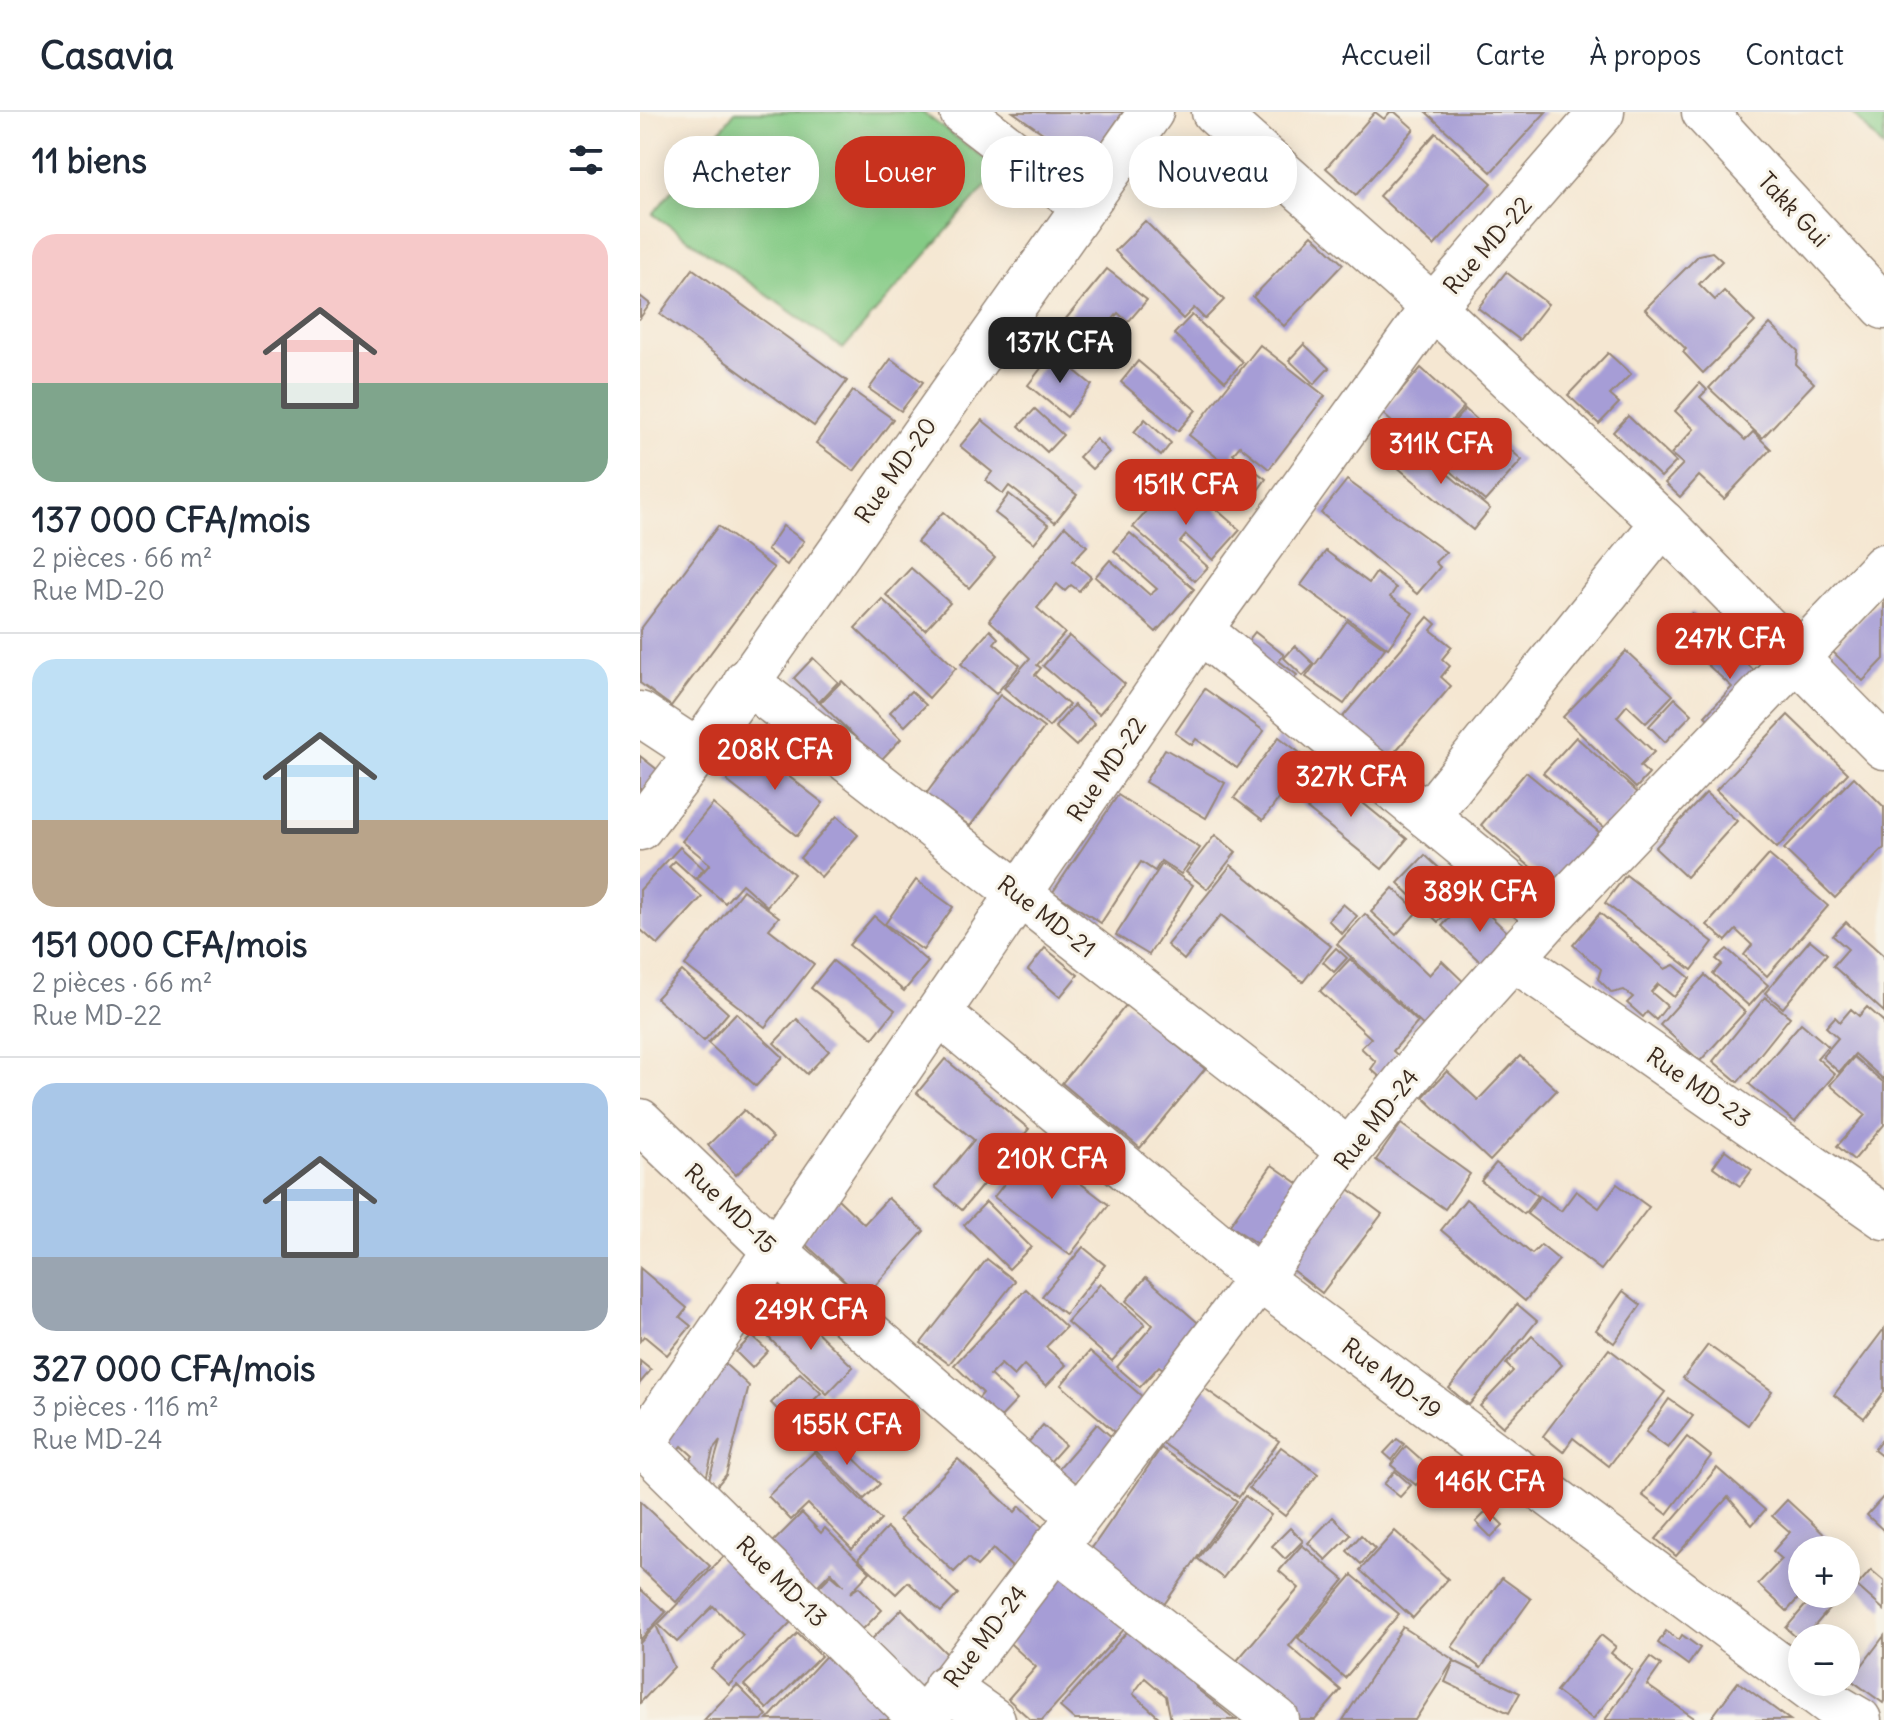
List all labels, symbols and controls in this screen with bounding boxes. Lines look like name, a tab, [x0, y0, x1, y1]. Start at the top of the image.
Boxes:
text: Casavia	[40, 32, 174, 79]
text: Accueil	[1341, 37, 1431, 73]
text: Carte	[1475, 37, 1545, 73]
text: À propos	[1589, 37, 1701, 73]
text: Contact	[1745, 37, 1844, 73]
chip: Acheter	[664, 136, 819, 208]
chip: Louer	[835, 136, 965, 208]
chip: Filtres	[981, 136, 1113, 208]
chip: Nouveau	[1129, 136, 1297, 208]
icon: filters	[564, 138, 608, 182]
text: 11 biens	[32, 139, 147, 182]
street label: Takk Gui	[1752, 165, 1836, 253]
street label: Rue MD-22	[1436, 190, 1538, 300]
icon: home	[248, 286, 392, 430]
pin: 137K CFA	[977, 317, 1143, 385]
text: 137K CFA	[1006, 326, 1114, 359]
street label: Rue MD-20	[848, 411, 942, 529]
pin: 311K CFA	[1358, 418, 1524, 486]
text: 311K CFA	[1389, 427, 1493, 460]
pin: 151K CFA	[1103, 459, 1269, 527]
text: 151K CFA	[1133, 468, 1239, 501]
text: 137 000 CFA/mois	[32, 498, 310, 541]
text: 2 pièces · 66 m²	[32, 541, 213, 574]
text: Rue MD-20	[32, 574, 165, 607]
pin: 247K CFA	[1647, 613, 1813, 681]
text: 247K CFA	[1675, 622, 1785, 655]
icon: home	[248, 711, 392, 855]
street label: Rue MD-22	[1060, 711, 1152, 827]
pin: 208K CFA	[692, 724, 858, 792]
text: 208K CFA	[717, 733, 833, 766]
pin: 327K CFA	[1268, 751, 1434, 819]
text: 327K CFA	[1295, 760, 1407, 793]
pin: 389K CFA	[1397, 866, 1563, 934]
street label: Rue MD-21	[992, 868, 1102, 964]
text: 389K CFA	[1423, 875, 1537, 908]
text: 151 000 CFA/mois	[32, 923, 307, 966]
text: 2 pièces · 66 m²	[32, 966, 213, 999]
text: Rue MD-22	[32, 999, 162, 1032]
street label: Rue MD-23	[1641, 1040, 1757, 1134]
street label: Rue MD-24	[1327, 1062, 1425, 1176]
pin: 210K CFA	[969, 1133, 1135, 1201]
icon: home	[248, 1135, 392, 1279]
text: 210K CFA	[996, 1142, 1108, 1175]
street label: Rue MD-15	[679, 1157, 783, 1259]
pin: 249K CFA	[728, 1284, 894, 1352]
text: 249K CFA	[754, 1293, 868, 1326]
street label: Rue MD-19	[1336, 1331, 1448, 1425]
text: 327 000 CFA/mois	[32, 1347, 316, 1390]
text: 3 pièces · 116 m²	[32, 1390, 219, 1423]
pin: 155K CFA	[764, 1399, 930, 1467]
text: 155K CFA	[792, 1408, 902, 1441]
text: Rue MD-24	[32, 1423, 162, 1456]
pin: 146K CFA	[1407, 1456, 1573, 1524]
text: 146K CFA	[1435, 1465, 1545, 1498]
street label: Rue MD-13	[730, 1529, 834, 1633]
map controls	[1788, 1536, 1860, 1696]
button: +	[1788, 1536, 1860, 1608]
street label: Rue MD-24	[937, 1579, 1033, 1693]
button: −	[1788, 1624, 1860, 1696]

